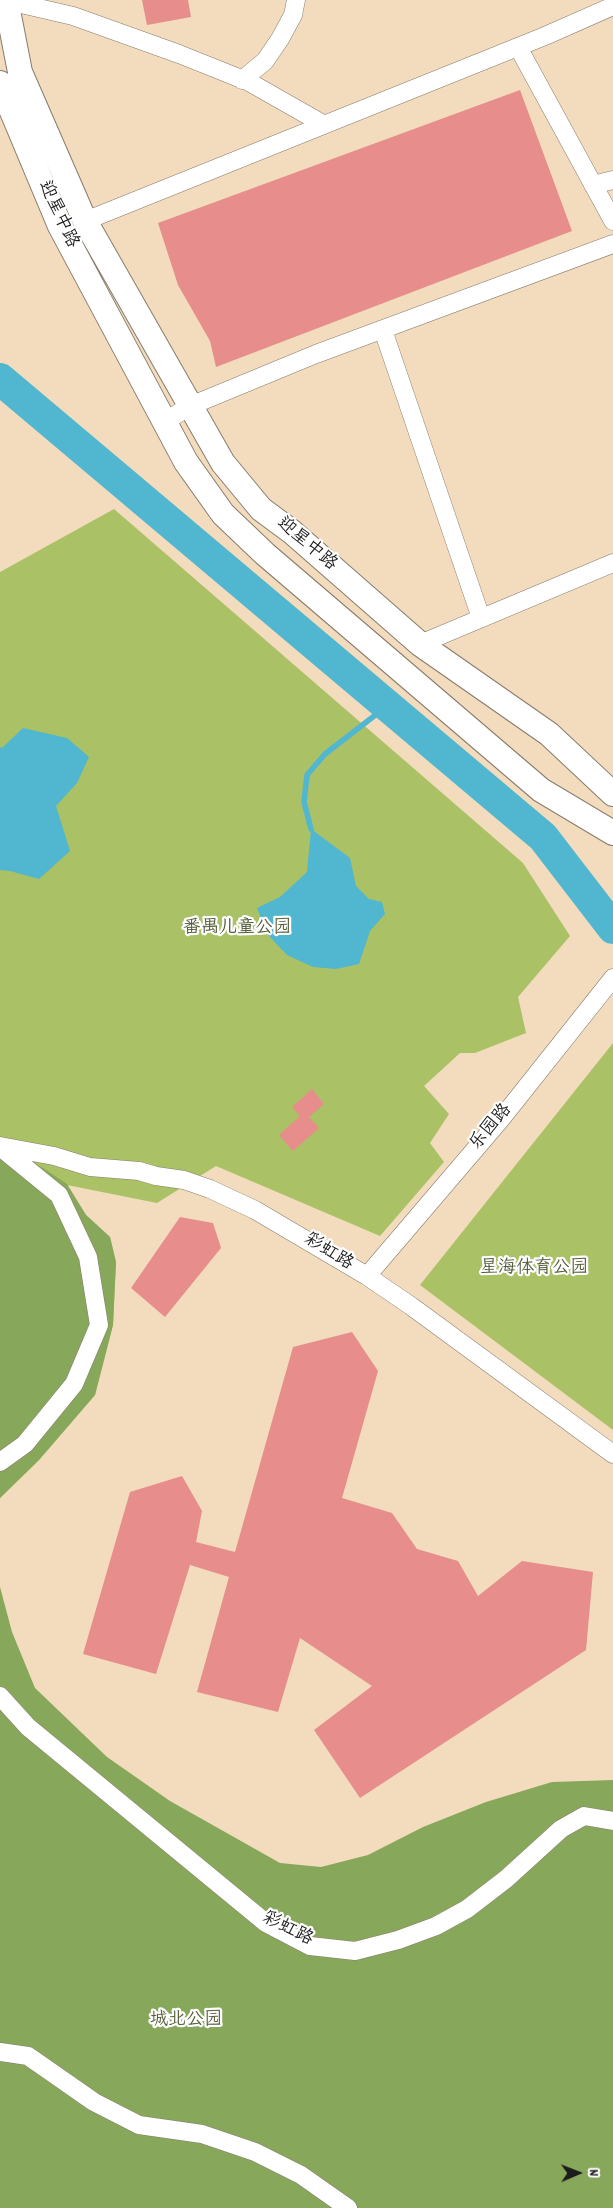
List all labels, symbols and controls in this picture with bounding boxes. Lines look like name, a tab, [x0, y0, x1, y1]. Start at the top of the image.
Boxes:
street label: 迎星中路	[32, 178, 82, 252]
street label: 迎星中路	[271, 514, 341, 576]
park label: 番禺儿童公园	[183, 919, 291, 941]
street label: 乐园路	[466, 1100, 518, 1156]
street label: 彩虹路	[299, 1230, 357, 1276]
park label: 星海体育公园	[480, 1259, 588, 1281]
street label: 彩虹路	[258, 1908, 316, 1952]
park label: 城北公园	[150, 2011, 222, 2033]
north arrow	[553, 2148, 603, 2198]
text: N	[583, 2169, 603, 2176]

